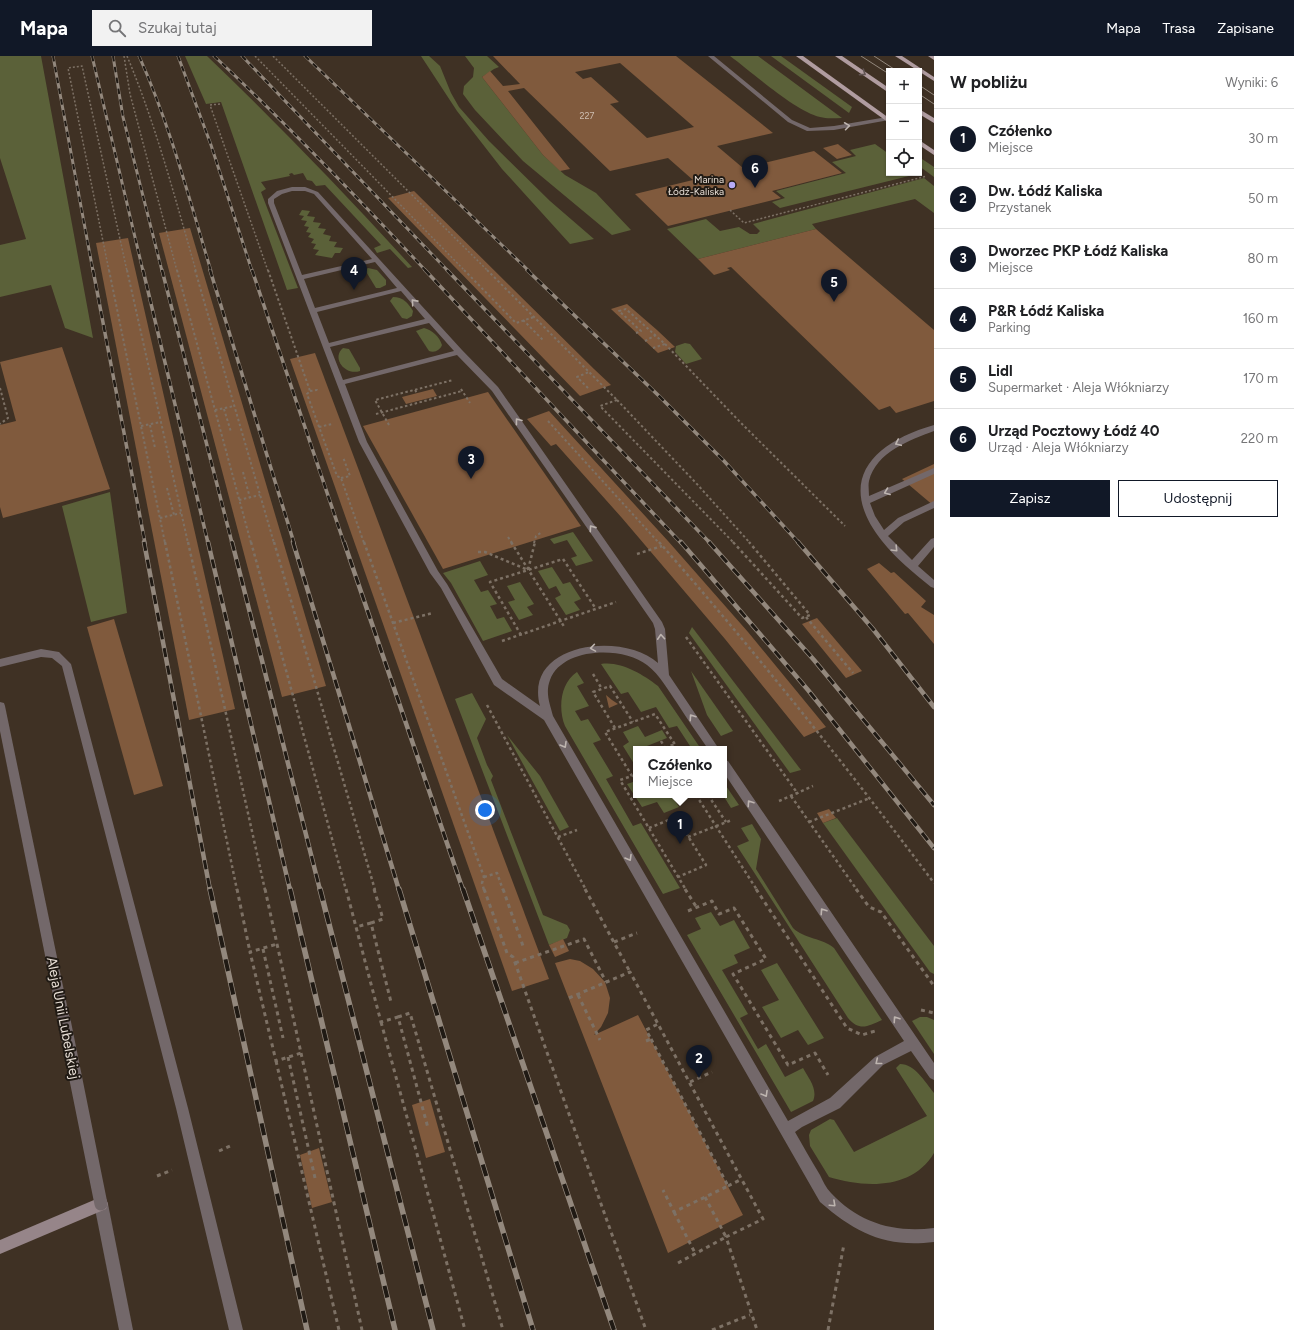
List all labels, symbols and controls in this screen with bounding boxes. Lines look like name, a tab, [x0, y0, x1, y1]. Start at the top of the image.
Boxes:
search box	[92, 10, 372, 46]
text: Mapa	[20, 17, 68, 40]
icon: search	[106, 17, 128, 39]
text: Szukaj tutaj	[138, 19, 217, 37]
text: Mapa	[1106, 20, 1141, 37]
text: Trasa	[1163, 20, 1195, 37]
text: Zapisane	[1217, 20, 1274, 37]
one-way arrow	[859, 68, 866, 75]
map controls	[886, 68, 922, 176]
button: +	[886, 68, 922, 104]
text: W pobliżu	[950, 72, 1027, 92]
text: Wyniki: 6	[1225, 75, 1278, 90]
button: −	[886, 104, 922, 140]
house number: 227	[580, 110, 595, 121]
one-way arrow	[844, 122, 851, 131]
text: Czółenko	[988, 122, 1052, 140]
text: 1	[960, 131, 966, 146]
text: 30 m	[1248, 131, 1278, 146]
button: locate	[886, 140, 922, 176]
text: Miejsce	[988, 140, 1033, 155]
pin: 6	[742, 155, 768, 188]
place label: Marina Łódź-Kaliska	[668, 173, 724, 198]
marker: Marina Łódź-Kaliska	[727, 180, 737, 190]
text: Dw. Łódź Kaliska	[988, 182, 1103, 200]
text: 2	[959, 191, 967, 206]
text: 50 m	[1248, 191, 1278, 206]
text: Przystanek	[988, 200, 1051, 215]
text: Dworzec PKP Łódź Kaliska	[988, 242, 1168, 260]
text: 3	[959, 251, 967, 266]
text: 80 m	[1247, 251, 1278, 266]
pin: 4	[341, 257, 367, 290]
text: Miejsce	[988, 260, 1033, 275]
pin: 5	[821, 269, 847, 302]
one-way arrow	[411, 299, 419, 307]
text: P&R Łódź Kaliska	[988, 302, 1104, 320]
text: 4	[959, 311, 967, 326]
text: 160 m	[1243, 311, 1278, 326]
text: Parking	[988, 320, 1031, 335]
text: Lidl	[988, 362, 1013, 380]
text: 5	[959, 371, 967, 386]
text: 170 m	[1243, 371, 1278, 386]
text: Supermarket · Aleja Włókniarzy	[988, 380, 1169, 395]
one-way arrow	[515, 418, 522, 425]
text: Urząd Pocztowy Łódź 40	[988, 422, 1159, 440]
text: 6	[959, 431, 967, 446]
text: 220 m	[1241, 431, 1278, 446]
one-way arrow	[895, 438, 902, 446]
text: Urząd · Aleja Włókniarzy	[988, 440, 1129, 455]
pin: 3	[458, 446, 484, 479]
button: Zapisz	[950, 480, 1110, 517]
button: Udostępnij	[1118, 480, 1278, 517]
one-way arrow	[884, 488, 891, 496]
one-way arrow	[590, 525, 597, 532]
one-way arrow	[890, 544, 898, 552]
one-way arrow	[657, 634, 665, 640]
one-way arrow	[589, 643, 596, 652]
one-way arrow	[689, 714, 697, 721]
one-way arrow	[560, 741, 567, 748]
popup	[633, 746, 727, 798]
text: Czółenko	[648, 756, 712, 774]
text: Miejsce	[648, 774, 693, 789]
your location	[475, 800, 495, 820]
one-way arrow	[747, 800, 755, 807]
pin: 1	[667, 811, 693, 844]
one-way arrow	[625, 854, 632, 861]
one-way arrow	[820, 908, 828, 915]
street label: Aleja Unii Lubelskiej	[43, 955, 83, 1081]
one-way arrow	[894, 1016, 901, 1023]
pin: 2	[686, 1045, 712, 1078]
one-way arrow	[876, 1057, 883, 1064]
one-way arrow	[761, 1089, 768, 1097]
one-way arrow	[828, 1199, 836, 1207]

